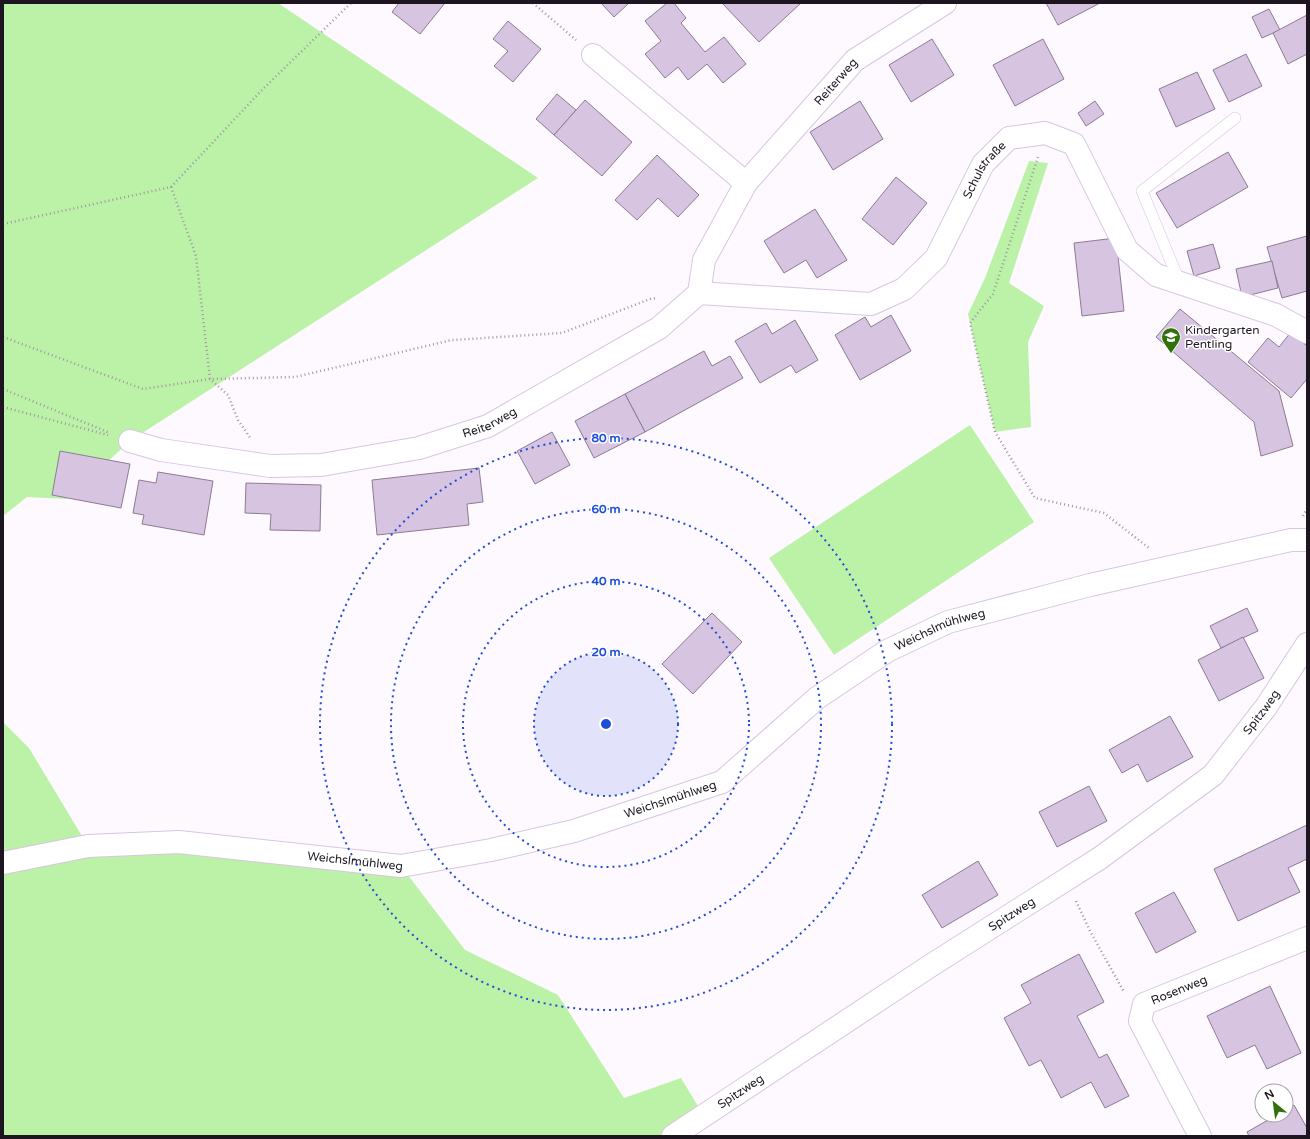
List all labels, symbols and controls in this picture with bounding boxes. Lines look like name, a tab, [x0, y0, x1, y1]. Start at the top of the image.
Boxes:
street label: Reiterweg	[811, 55, 860, 108]
street label: Schulstraße	[960, 138, 1009, 201]
place label: Kindergarten Pentling	[1185, 323, 1260, 351]
school or university icon: Kindergarten Pentling	[1160, 326, 1182, 354]
street label: Reiterweg	[461, 404, 519, 441]
text: 80 m	[591, 431, 621, 445]
text: 60 m	[591, 502, 621, 516]
text: 40 m	[591, 574, 621, 588]
street label: Weichslmühlweg	[892, 606, 986, 653]
text: 20 m	[591, 645, 621, 659]
street label: Spitzweg	[1240, 687, 1282, 737]
centre of rings	[599, 717, 613, 731]
street label: Weichslmühlweg	[622, 777, 718, 821]
street label: Weichslmühlweg	[307, 849, 404, 873]
street label: Spitzweg	[986, 894, 1038, 934]
street label: Rosenweg	[1149, 972, 1209, 1007]
street label: Spitzweg	[715, 1071, 766, 1112]
north arrow	[1254, 1083, 1294, 1123]
text: N	[1262, 1087, 1276, 1103]

